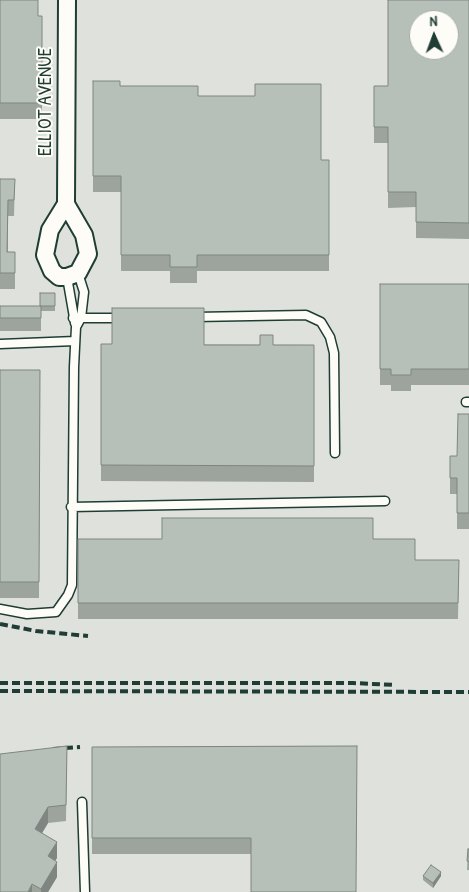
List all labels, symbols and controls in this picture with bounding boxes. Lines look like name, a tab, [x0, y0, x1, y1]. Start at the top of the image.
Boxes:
north arrow	[409, 10, 459, 60]
text: N	[429, 11, 438, 30]
street label: ELLIOT AVENUE	[35, 48, 57, 156]

